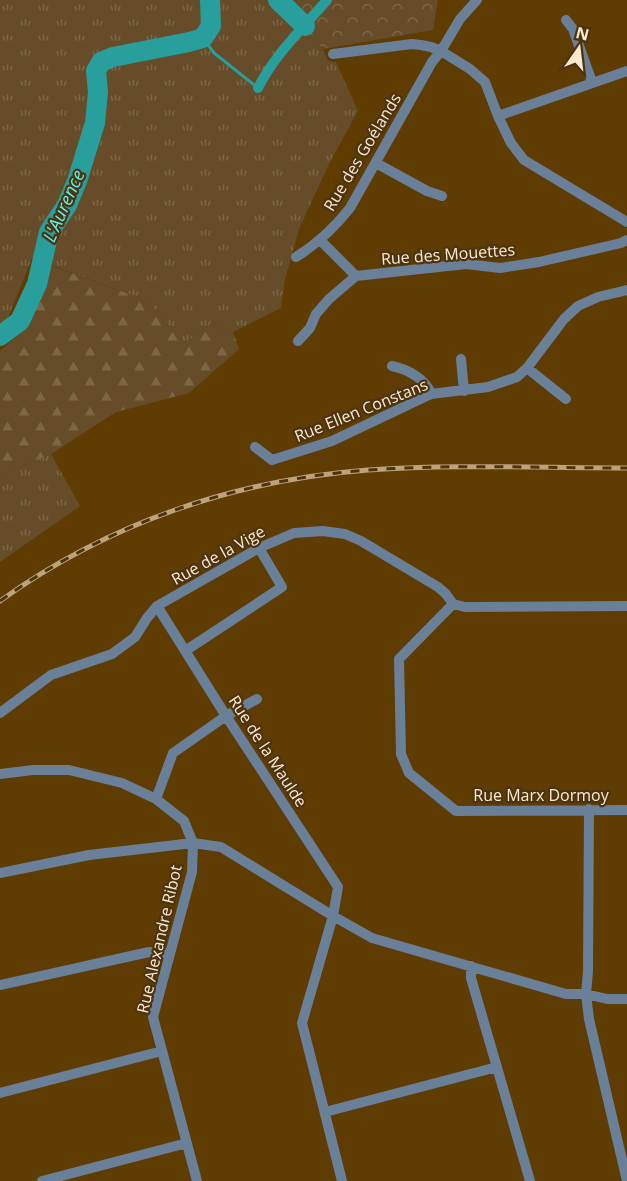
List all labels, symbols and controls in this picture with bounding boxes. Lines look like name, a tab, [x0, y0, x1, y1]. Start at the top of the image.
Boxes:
north arrow	[549, 18, 609, 78]
text: N	[574, 21, 592, 46]
street label: Rue des Goélands	[318, 89, 406, 215]
water label: L'Aurence	[37, 166, 90, 245]
street label: Rue des Mouettes	[380, 238, 516, 270]
street label: Rue Ellen Constans	[291, 373, 431, 447]
street label: Rue de la Vige	[167, 520, 269, 590]
street label: Rue de la Maulde	[224, 691, 312, 811]
street label: Rue Marx Dormoy	[473, 784, 610, 806]
street label: Rue Alexandre Ribot	[131, 862, 187, 1015]

